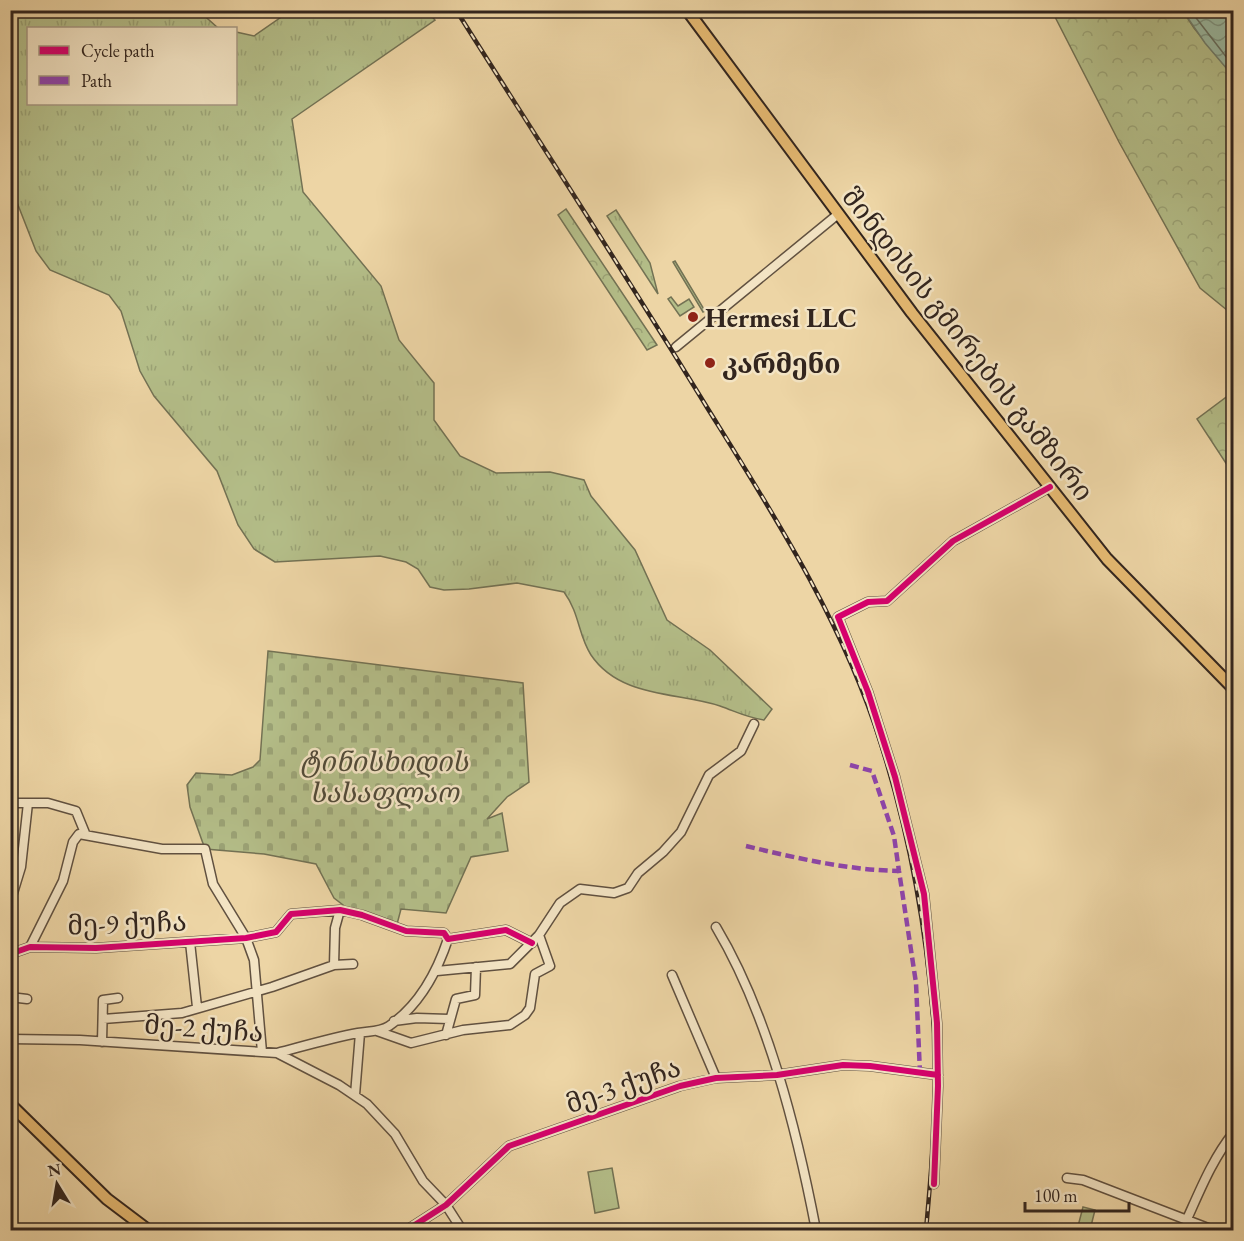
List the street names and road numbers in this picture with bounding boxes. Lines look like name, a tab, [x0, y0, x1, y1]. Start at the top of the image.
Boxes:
street label: შინდისის გმირების გამზირი	[835, 180, 1101, 508]
street label: მე-9 ქუჩა	[67, 903, 187, 943]
street label: მე-2 ქუჩა	[143, 1006, 265, 1050]
street label: მე-3 ქუჩა	[561, 1049, 685, 1121]

